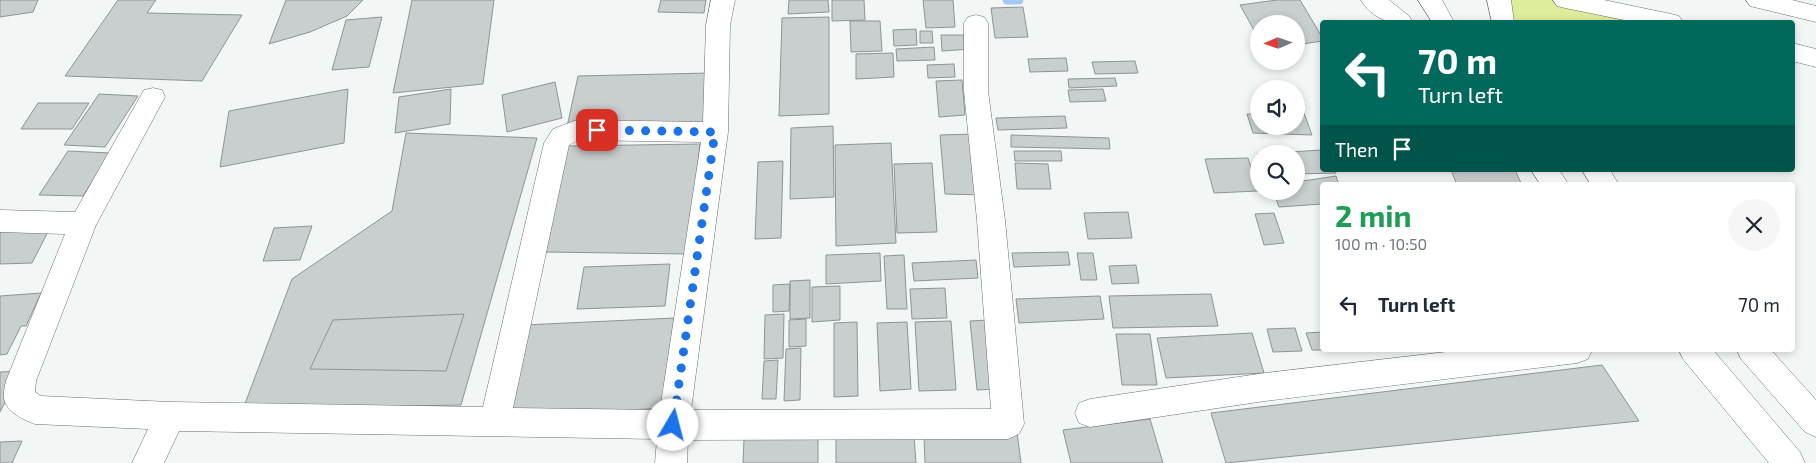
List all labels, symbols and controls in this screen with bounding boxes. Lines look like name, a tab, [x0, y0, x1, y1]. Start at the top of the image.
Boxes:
north arrow	[1250, 15, 1305, 70]
map controls	[1250, 15, 1305, 200]
text: 70 m	[1418, 39, 1497, 81]
icon: left	[1335, 40, 1400, 105]
button: sound	[1250, 80, 1305, 135]
text: Turn left	[1418, 81, 1503, 107]
pin	[576, 109, 618, 151]
icon: arrive	[583, 116, 611, 144]
icon: arrive	[1388, 135, 1416, 163]
text: Then	[1335, 138, 1378, 161]
button: search	[1250, 145, 1305, 200]
text: 2 min	[1335, 197, 1412, 233]
button: close	[1728, 199, 1780, 251]
text: 100 m · 10:50	[1335, 234, 1427, 253]
icon: left	[1335, 291, 1363, 319]
text: Turn left	[1378, 293, 1455, 316]
text: 70 m	[1738, 293, 1780, 316]
position arrow	[646, 398, 698, 450]

